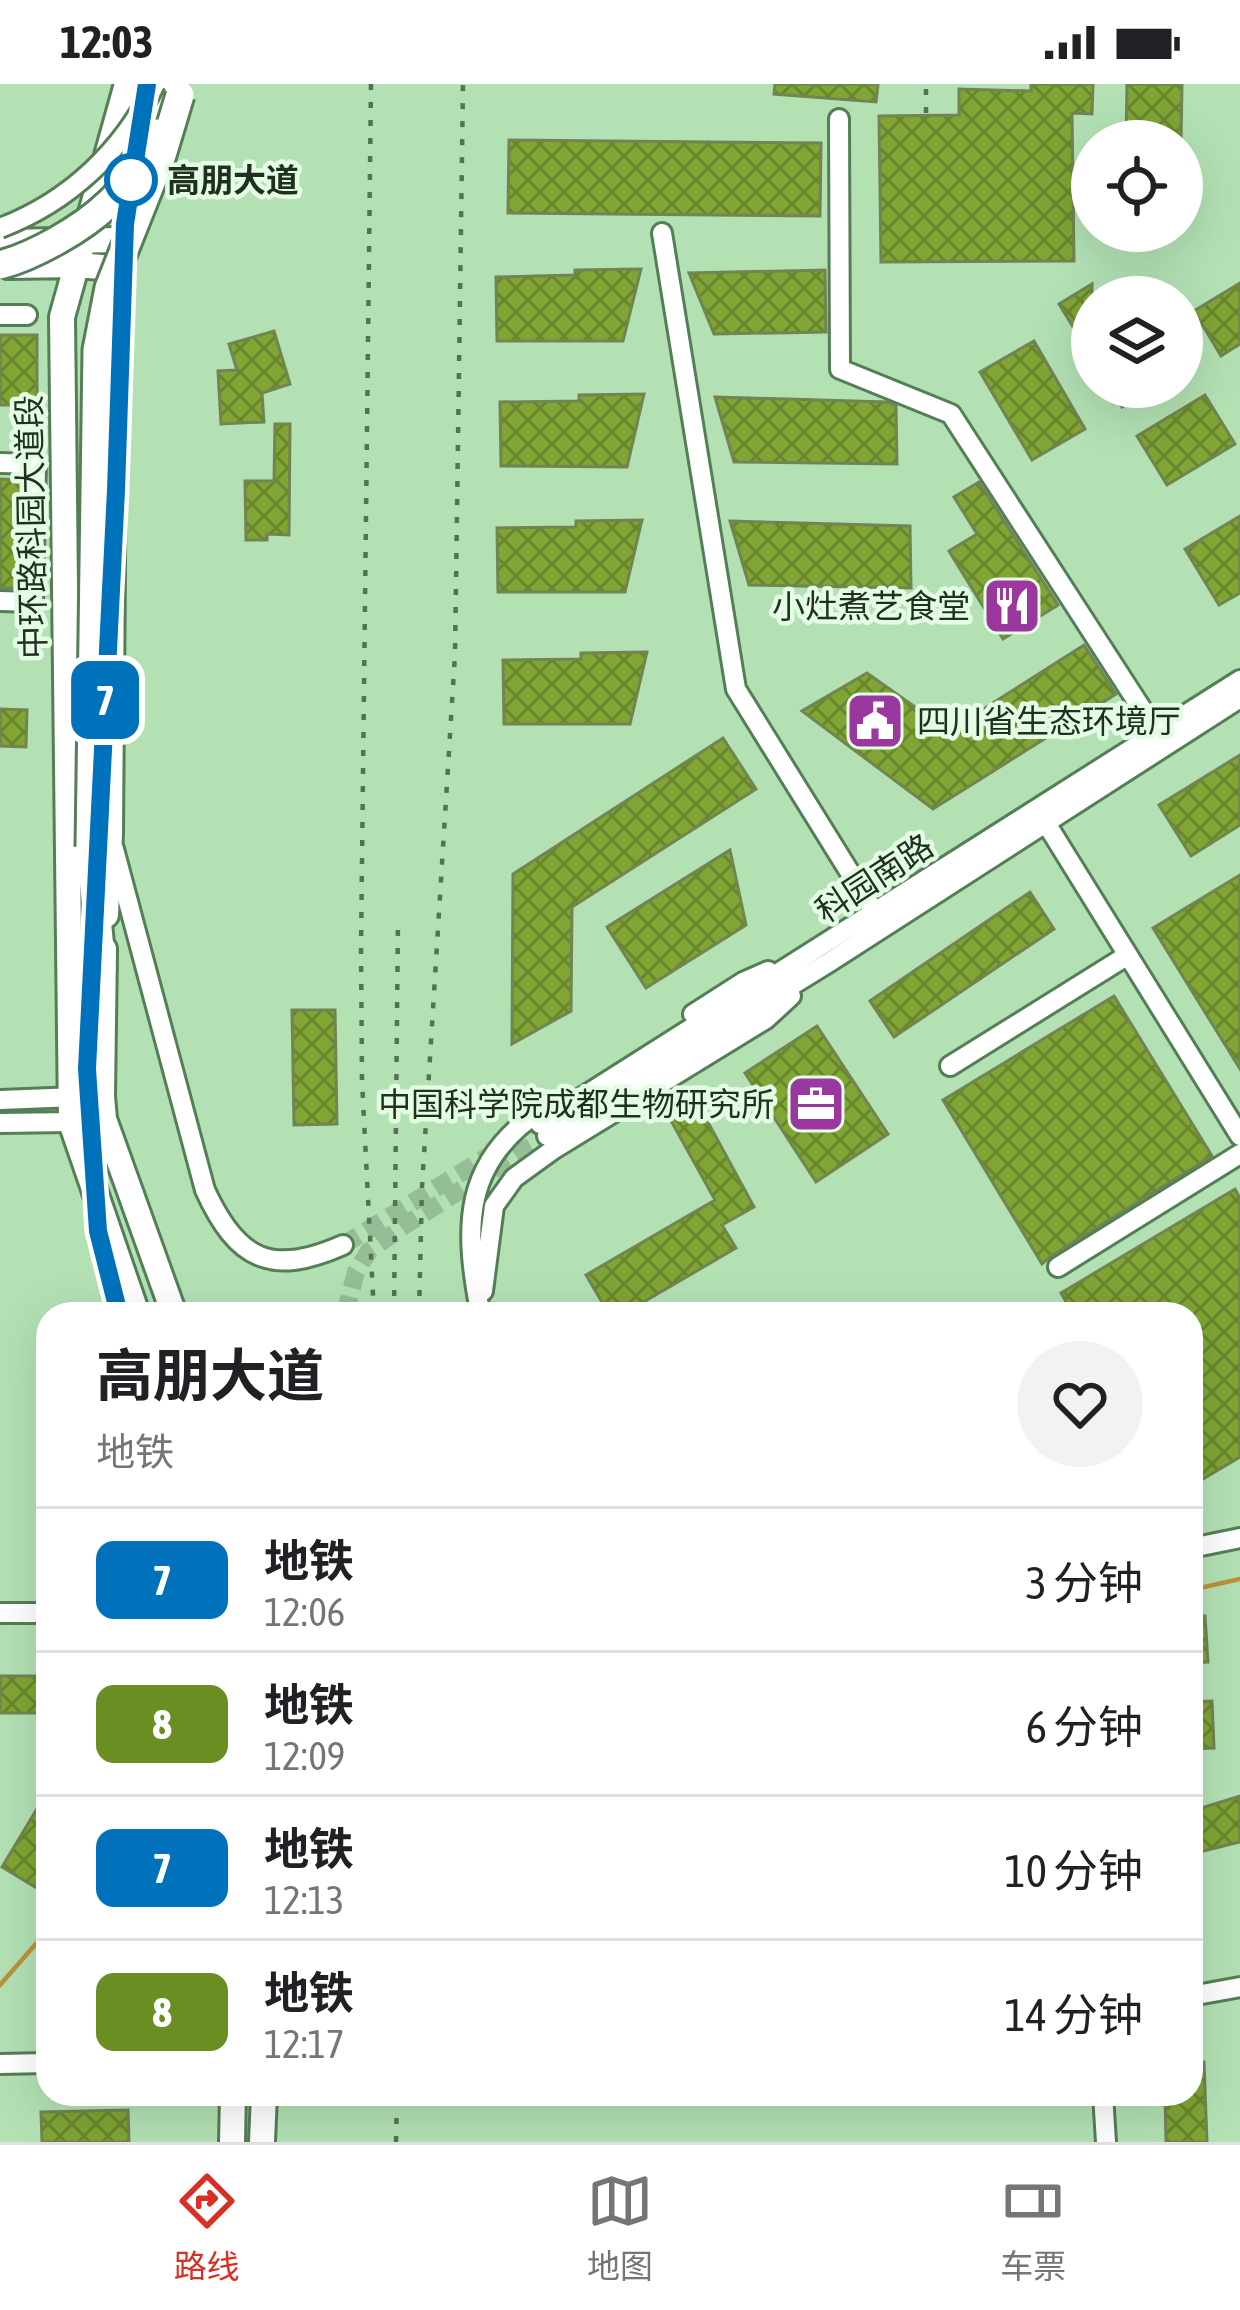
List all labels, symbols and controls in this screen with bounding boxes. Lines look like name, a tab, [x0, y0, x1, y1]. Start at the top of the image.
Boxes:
text: 12:03	[60, 16, 154, 68]
map controls	[1071, 120, 1203, 408]
button: locate	[1071, 120, 1203, 252]
marker: 高朋大道	[106, 155, 156, 205]
place label: 高朋大道	[167, 161, 299, 199]
button: layers	[1071, 276, 1203, 408]
street label: 中环路科园大道段	[10, 395, 52, 659]
restaurant icon: 小灶煮艺食堂	[981, 575, 1043, 637]
place label: 小灶煮艺食堂	[772, 587, 970, 625]
line badge: 7	[66, 661, 144, 739]
text: 7	[95, 676, 115, 724]
public building icon: 四川省生态环境厅	[844, 690, 906, 752]
place label: 四川省生态环境厅	[917, 702, 1181, 740]
street label: 科园南路	[808, 826, 940, 930]
office icon: 中国科学院成都生物研究所	[785, 1073, 847, 1135]
place label: 中国科学院成都生物研究所	[378, 1085, 774, 1123]
button: heart	[1017, 1341, 1143, 1467]
text: 高朋大道	[96, 1343, 324, 1408]
text: 地铁	[96, 1430, 174, 1474]
text: 地铁	[264, 1535, 354, 1587]
text: 7	[152, 1556, 172, 1604]
text: 3 分钟	[1026, 1557, 1143, 1609]
text: 12:06	[264, 1590, 345, 1634]
text: 地铁	[264, 1679, 354, 1731]
text: 8	[152, 1700, 172, 1748]
text: 6 分钟	[1026, 1701, 1143, 1753]
text: 12:09	[264, 1734, 345, 1778]
text: 地铁	[264, 1823, 354, 1875]
text: 7	[152, 1844, 172, 1892]
text: 10 分钟	[1005, 1845, 1143, 1897]
text: 12:13	[264, 1878, 344, 1922]
text: 地铁	[264, 1967, 354, 2019]
text: 8	[152, 1988, 172, 2036]
text: 14 分钟	[1005, 1989, 1143, 2041]
text: 12:17	[264, 2022, 344, 2066]
tab: 路线	[174, 2168, 240, 2288]
tab: 地图	[587, 2168, 653, 2288]
tab: 车票	[1000, 2168, 1066, 2288]

